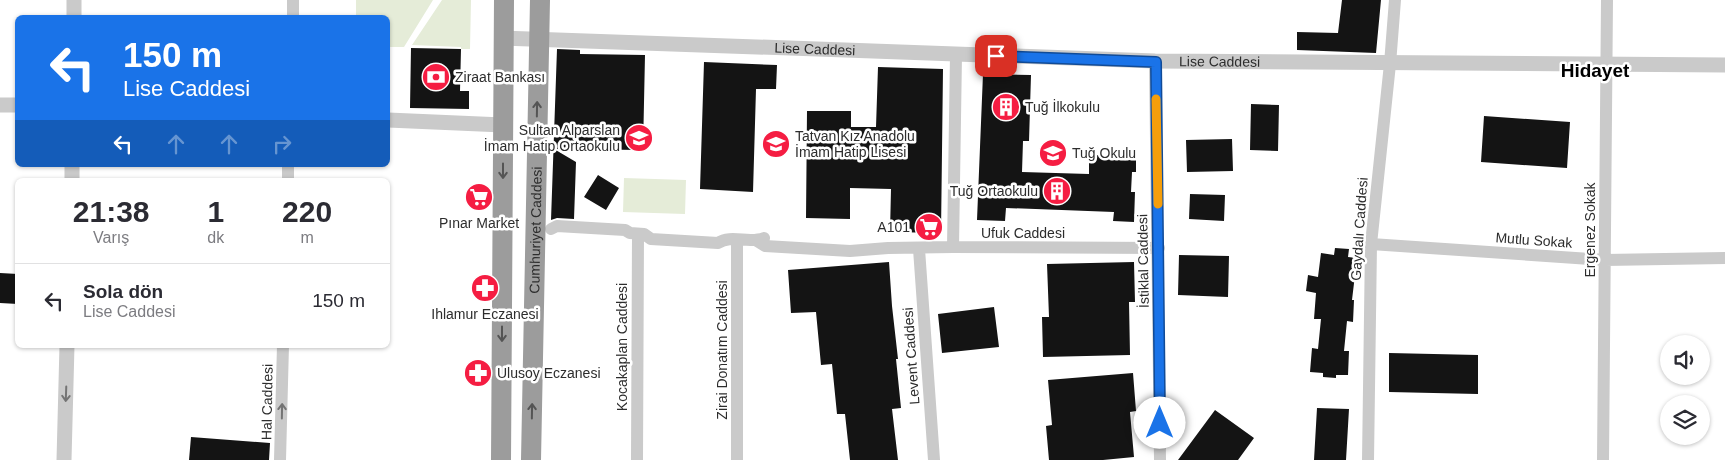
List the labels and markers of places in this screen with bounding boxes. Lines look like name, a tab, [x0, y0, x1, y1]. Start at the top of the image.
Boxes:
pin	[975, 35, 1017, 77]
bank icon: Ziraat Bankası	[421, 62, 451, 92]
place label: Ziraat Bankası	[455, 69, 545, 85]
building icon: Tuğ İlkokulu	[991, 92, 1021, 122]
place label: Tuğ İlkokulu	[1025, 98, 1100, 115]
place label: Sultan Alparslan İmam Hatip Ortaokulu	[484, 122, 620, 154]
school or university icon: Sultan Alparslan İmam Hatip Ortaokulu	[624, 123, 654, 153]
place label: Tatvan Kız Anadolu İmam Hatip Lisesi	[795, 128, 915, 160]
school or university icon: Tatvan Kız Anadolu İmam Hatip Lisesi	[761, 129, 791, 159]
school or university icon: Tuğ Okulu	[1038, 138, 1068, 168]
place label: Tuğ Okulu	[1072, 145, 1136, 161]
building icon: Tuğ Ortaokulu	[1042, 176, 1072, 206]
supermarket icon: Pınar Market	[464, 182, 494, 212]
place label: Tuğ Ortaokulu	[950, 183, 1038, 199]
supermarket icon: A101	[914, 212, 944, 242]
place label: Pınar Market	[439, 215, 519, 231]
place label: A101	[877, 219, 910, 235]
pharmacy icon: Ihlamur Eczanesi	[470, 273, 500, 303]
place label: Ihlamur Eczanesi	[431, 306, 539, 322]
pharmacy icon: Ulusoy Eczanesi	[463, 358, 493, 388]
place label: Ulusoy Eczanesi	[497, 365, 601, 381]

